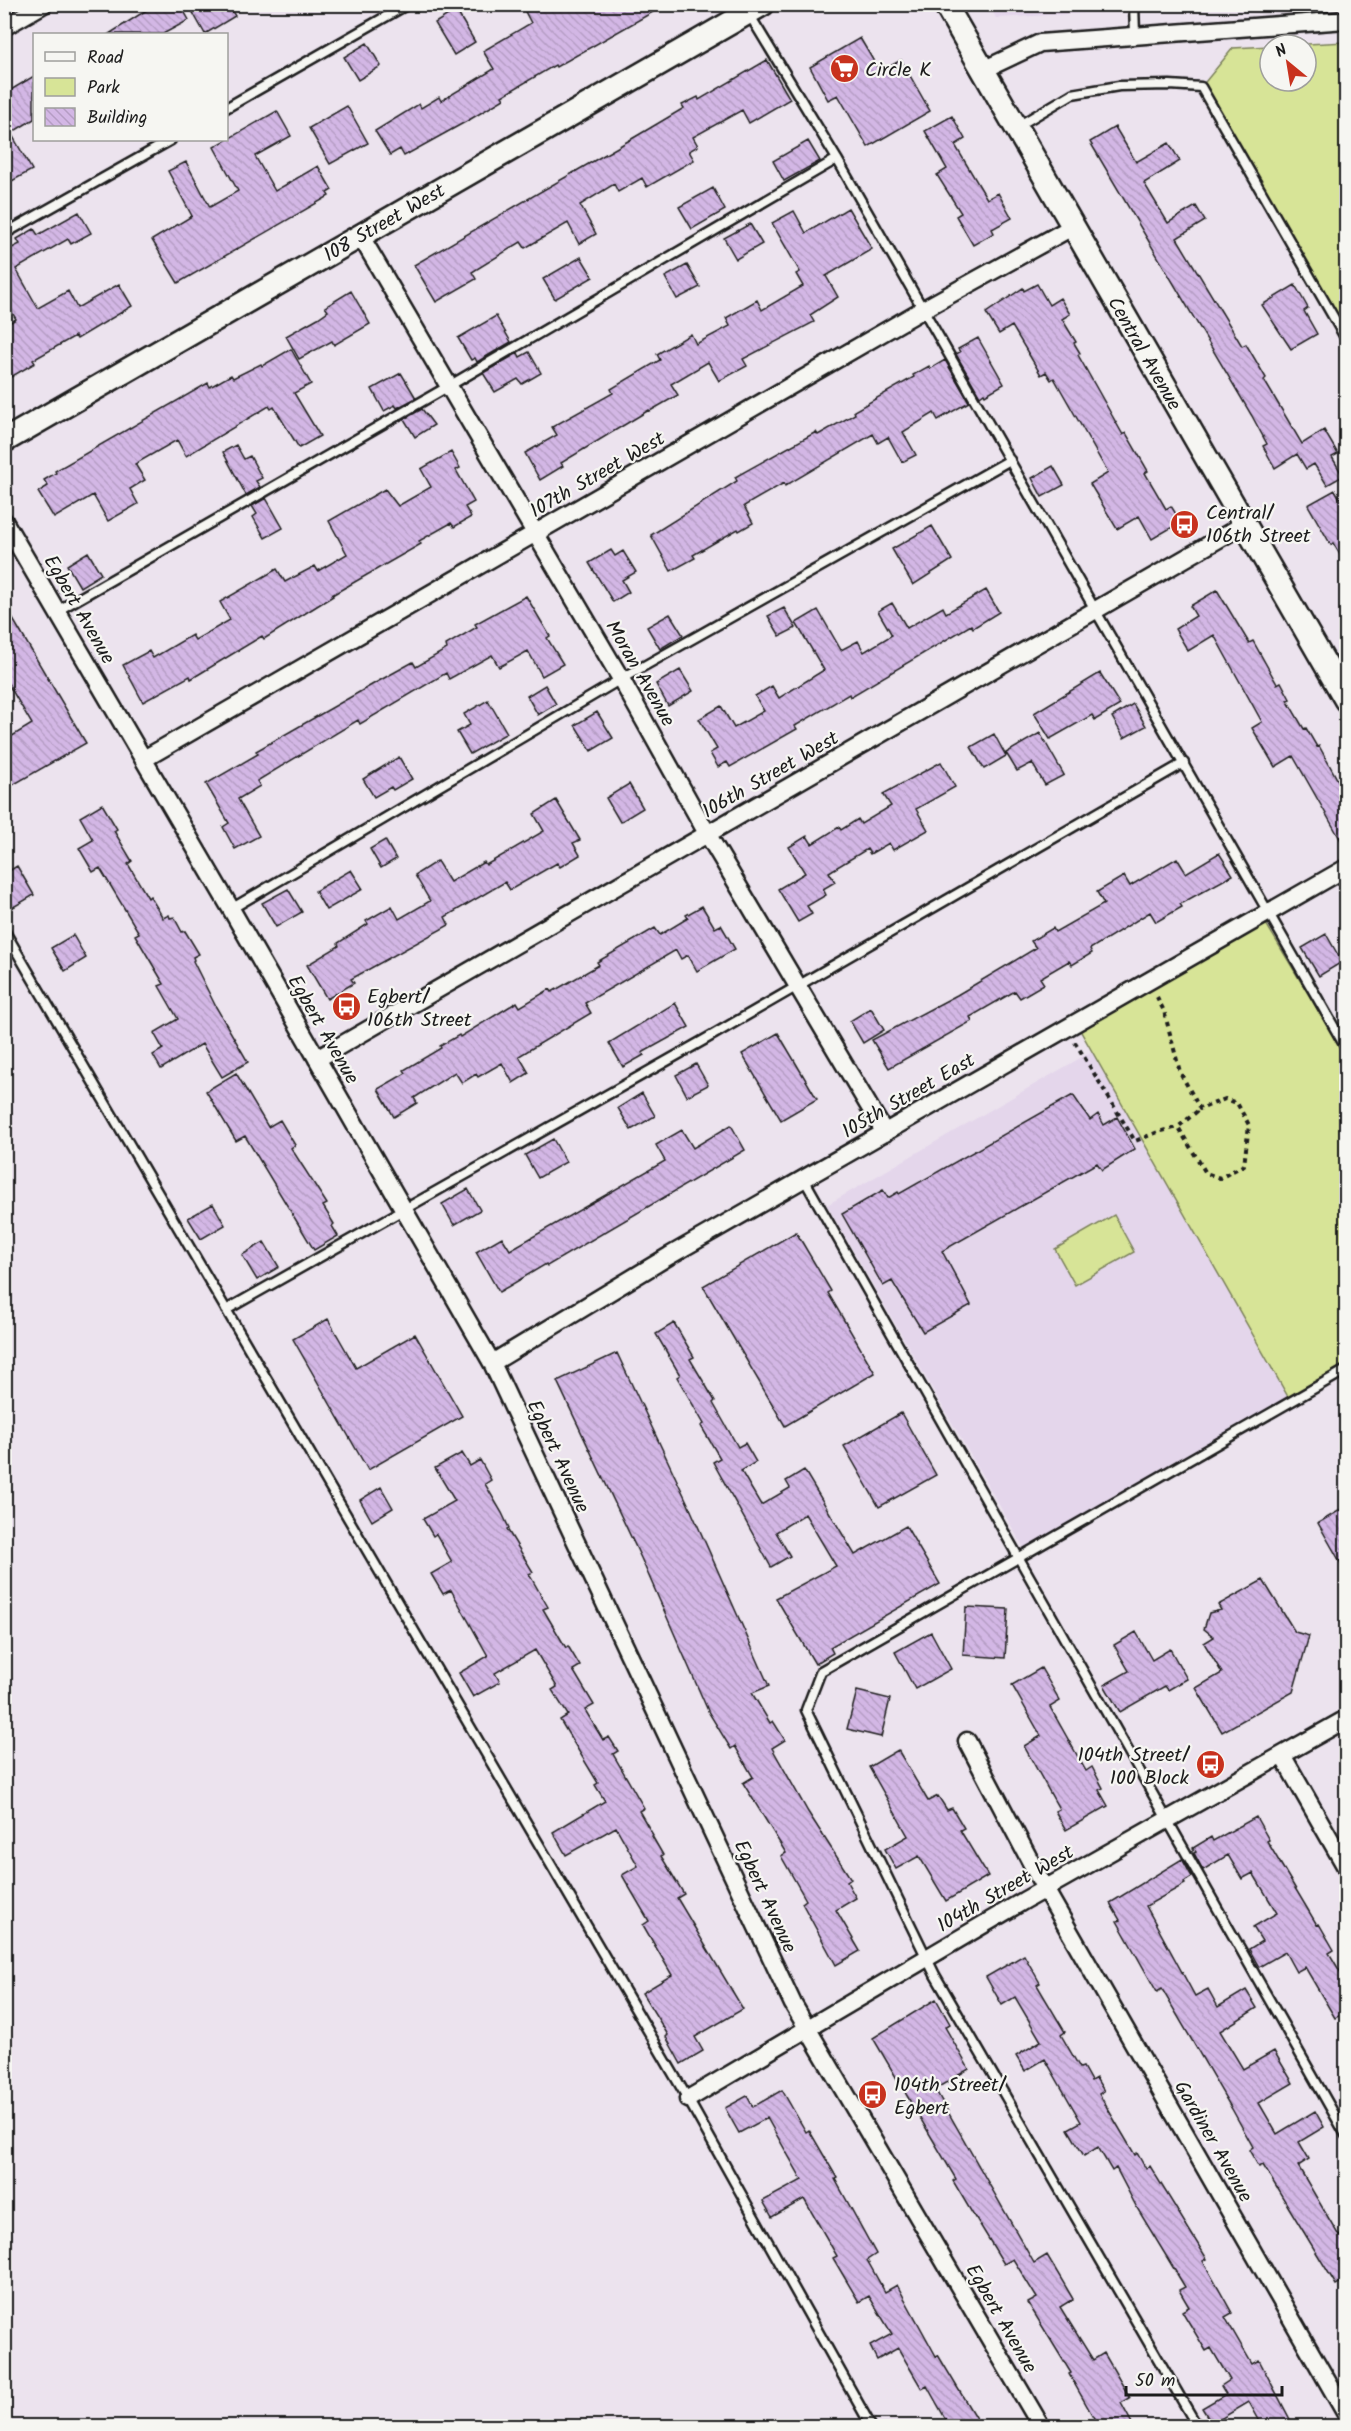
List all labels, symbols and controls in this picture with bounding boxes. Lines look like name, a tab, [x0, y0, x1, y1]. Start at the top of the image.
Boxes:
legend	[33, 33, 228, 141]
north arrow	[1258, 33, 1318, 93]
text: N	[1271, 38, 1292, 65]
text: Road	[87, 44, 124, 73]
supermarket icon: Circle K	[828, 53, 860, 85]
place label: Circle K	[865, 55, 931, 87]
text: Park	[87, 74, 120, 103]
text: Building	[87, 104, 147, 133]
street label: 108 Street West	[318, 176, 452, 272]
street label: Central Avenue	[1098, 291, 1189, 417]
street label: 107th Street West	[524, 424, 672, 527]
place label: Central/ 106th Street	[1206, 498, 1311, 553]
bus stop icon: Central/ 106th Street	[1169, 508, 1201, 540]
street label: Egbert Avenue	[34, 549, 123, 671]
street label: Moran Avenue	[596, 615, 683, 733]
street label: 106th Street West	[697, 723, 846, 828]
street label: Egbert Avenue	[278, 969, 367, 1091]
place label: Egbert/ 106th Street	[367, 982, 472, 1037]
bus stop icon: Egbert/ 106th Street	[330, 991, 362, 1023]
street label: 105th Street East	[836, 1045, 982, 1148]
street label: Egbert Avenue	[517, 1395, 597, 1519]
place label: 104th Street/ 100 Block	[1077, 1740, 1191, 1795]
bus stop icon: 104th Street/ 100 Block	[1194, 1749, 1226, 1781]
street label: Egbert Avenue	[724, 1835, 804, 1959]
street label: 104th Street West	[932, 1837, 1081, 1942]
place label: 104th Street/ Egbert	[894, 2070, 1007, 2125]
street label: Gardiner Avenue	[1164, 2075, 1260, 2209]
bus stop icon: 104th Street/ Egbert	[857, 2079, 889, 2111]
street label: Egbert Avenue	[956, 2258, 1045, 2380]
scale bar	[1126, 2359, 1282, 2397]
text: 50 m	[1135, 2367, 1175, 2396]

